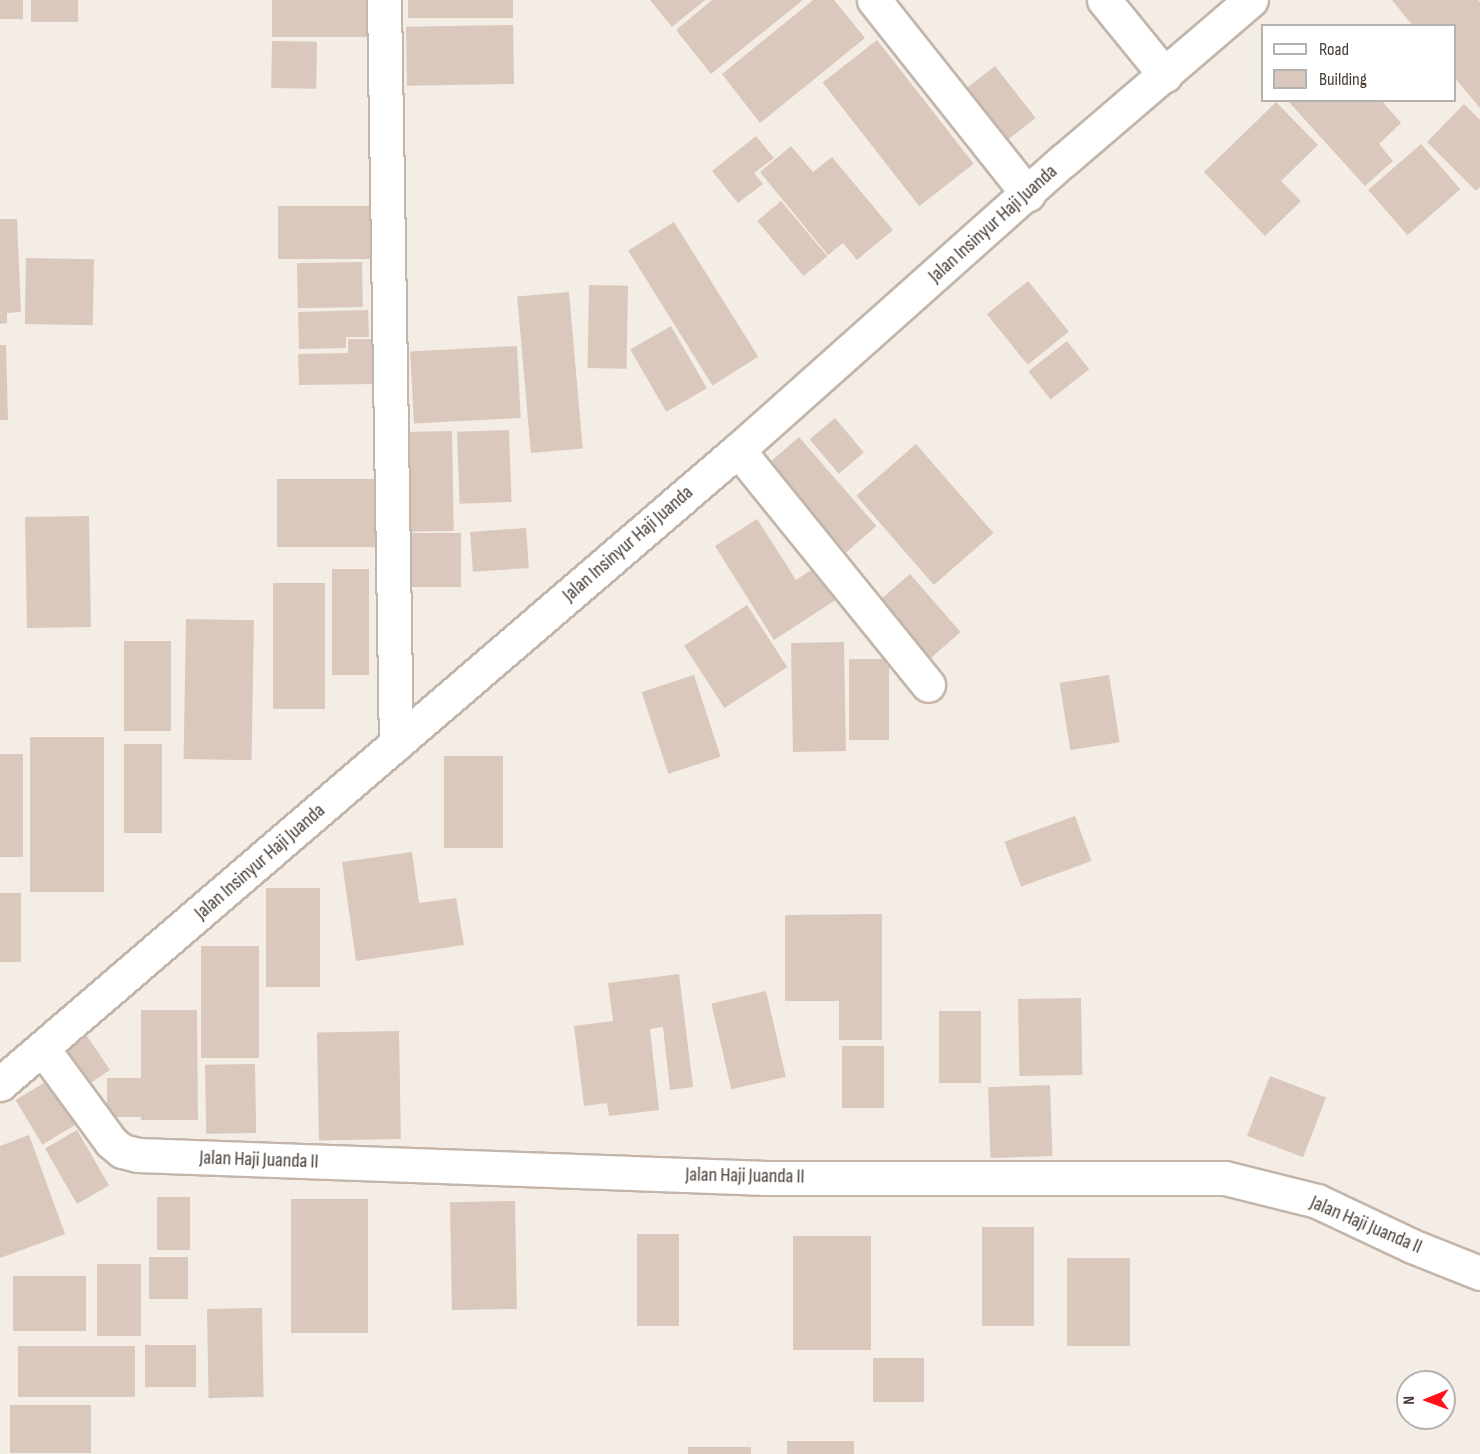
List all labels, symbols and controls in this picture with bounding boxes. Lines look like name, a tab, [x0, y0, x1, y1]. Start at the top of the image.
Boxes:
legend	[1261, 24, 1456, 102]
text: Road	[1319, 39, 1349, 60]
text: Building	[1319, 69, 1367, 90]
street label: Jalan Insinyur Haji Juanda	[924, 160, 1062, 288]
street label: Jalan Insinyur Haji Juanda	[558, 481, 698, 607]
street label: Jalan Insinyur Haji Juanda	[190, 799, 330, 925]
street label: Jalan Haji Juanda II	[199, 1146, 319, 1174]
street label: Jalan Haji Juanda II	[685, 1163, 805, 1189]
street label: Jalan Haji Juanda II	[1306, 1191, 1426, 1259]
north arrow	[1396, 1370, 1456, 1430]
text: N	[1400, 1396, 1419, 1405]

